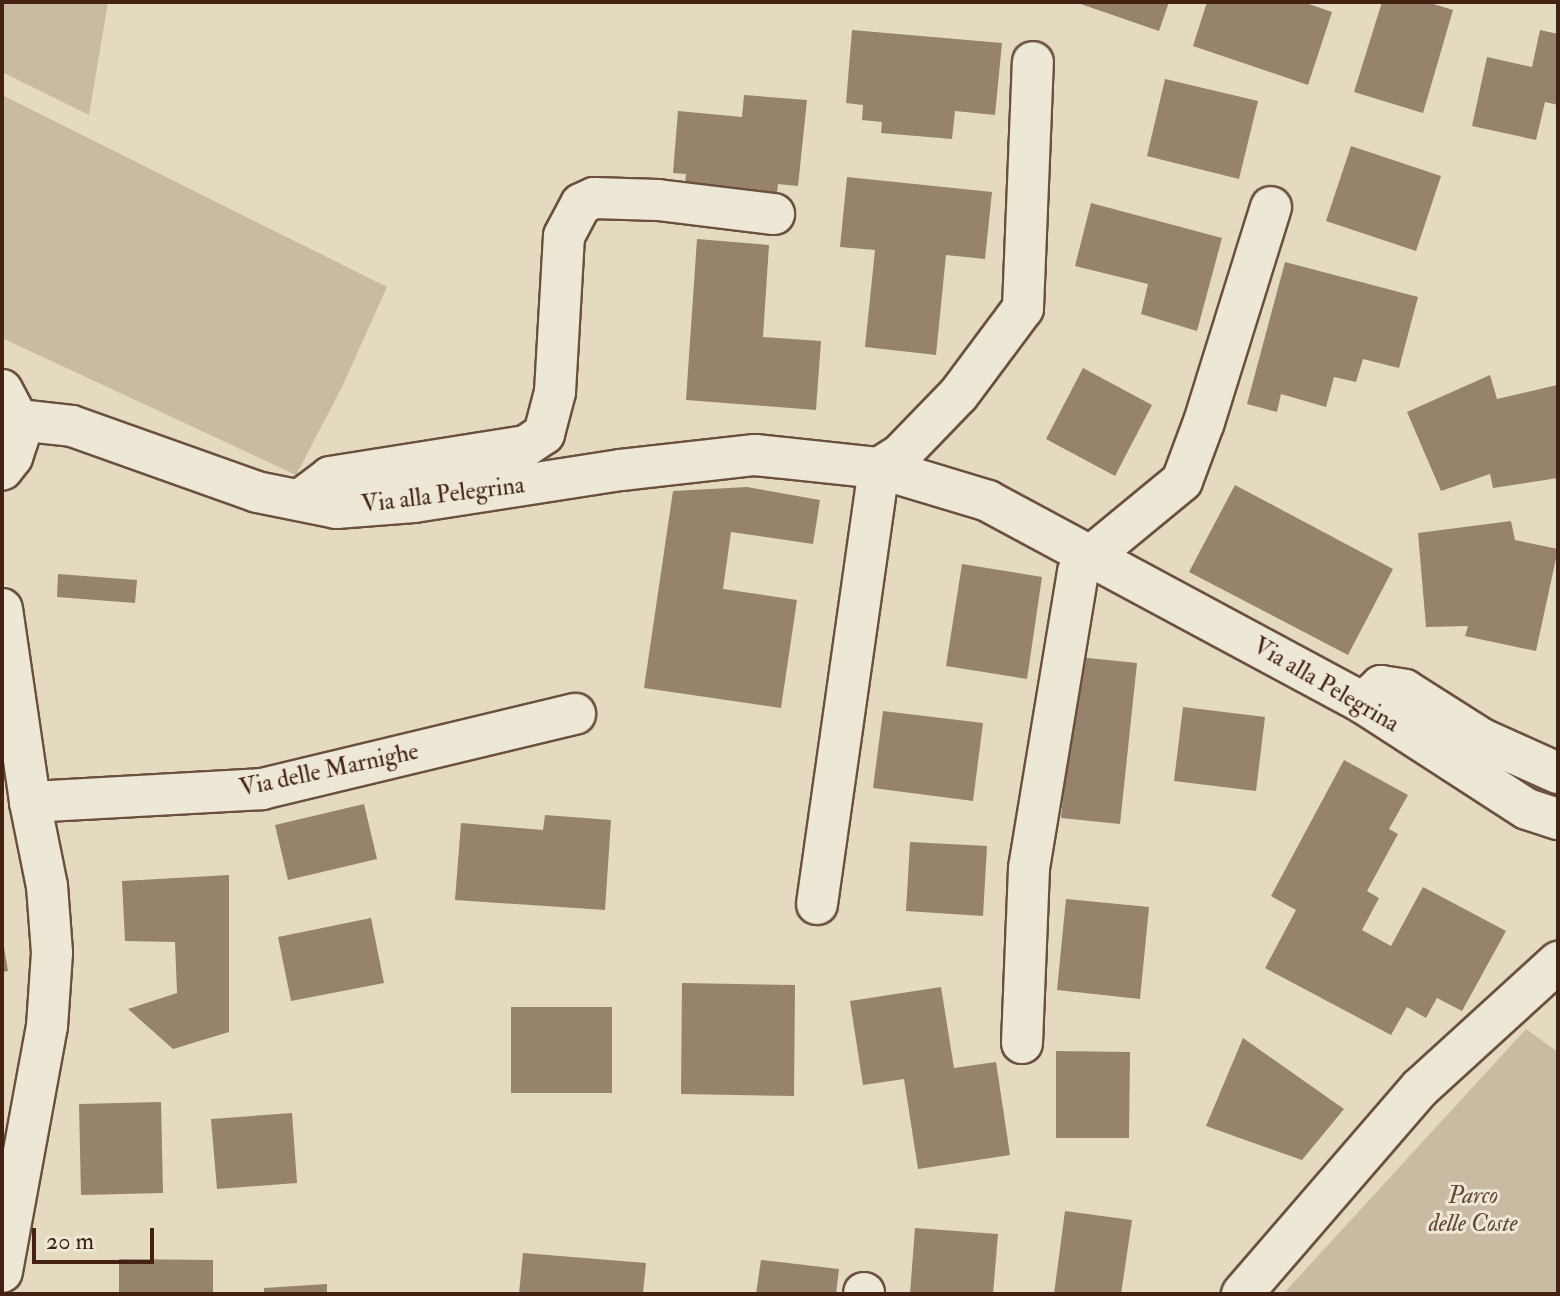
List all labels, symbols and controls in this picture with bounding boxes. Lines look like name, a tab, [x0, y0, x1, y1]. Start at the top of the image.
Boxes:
street label: Via alla Pelegrina	[360, 471, 526, 519]
street label: Via alla Pelegrina	[1248, 631, 1404, 739]
street label: Via delle Marnighe	[237, 737, 421, 803]
park label: Parco delle Coste	[1429, 1182, 1517, 1238]
scale bar	[36, 1212, 158, 1262]
text: 20 m	[46, 1226, 94, 1257]

